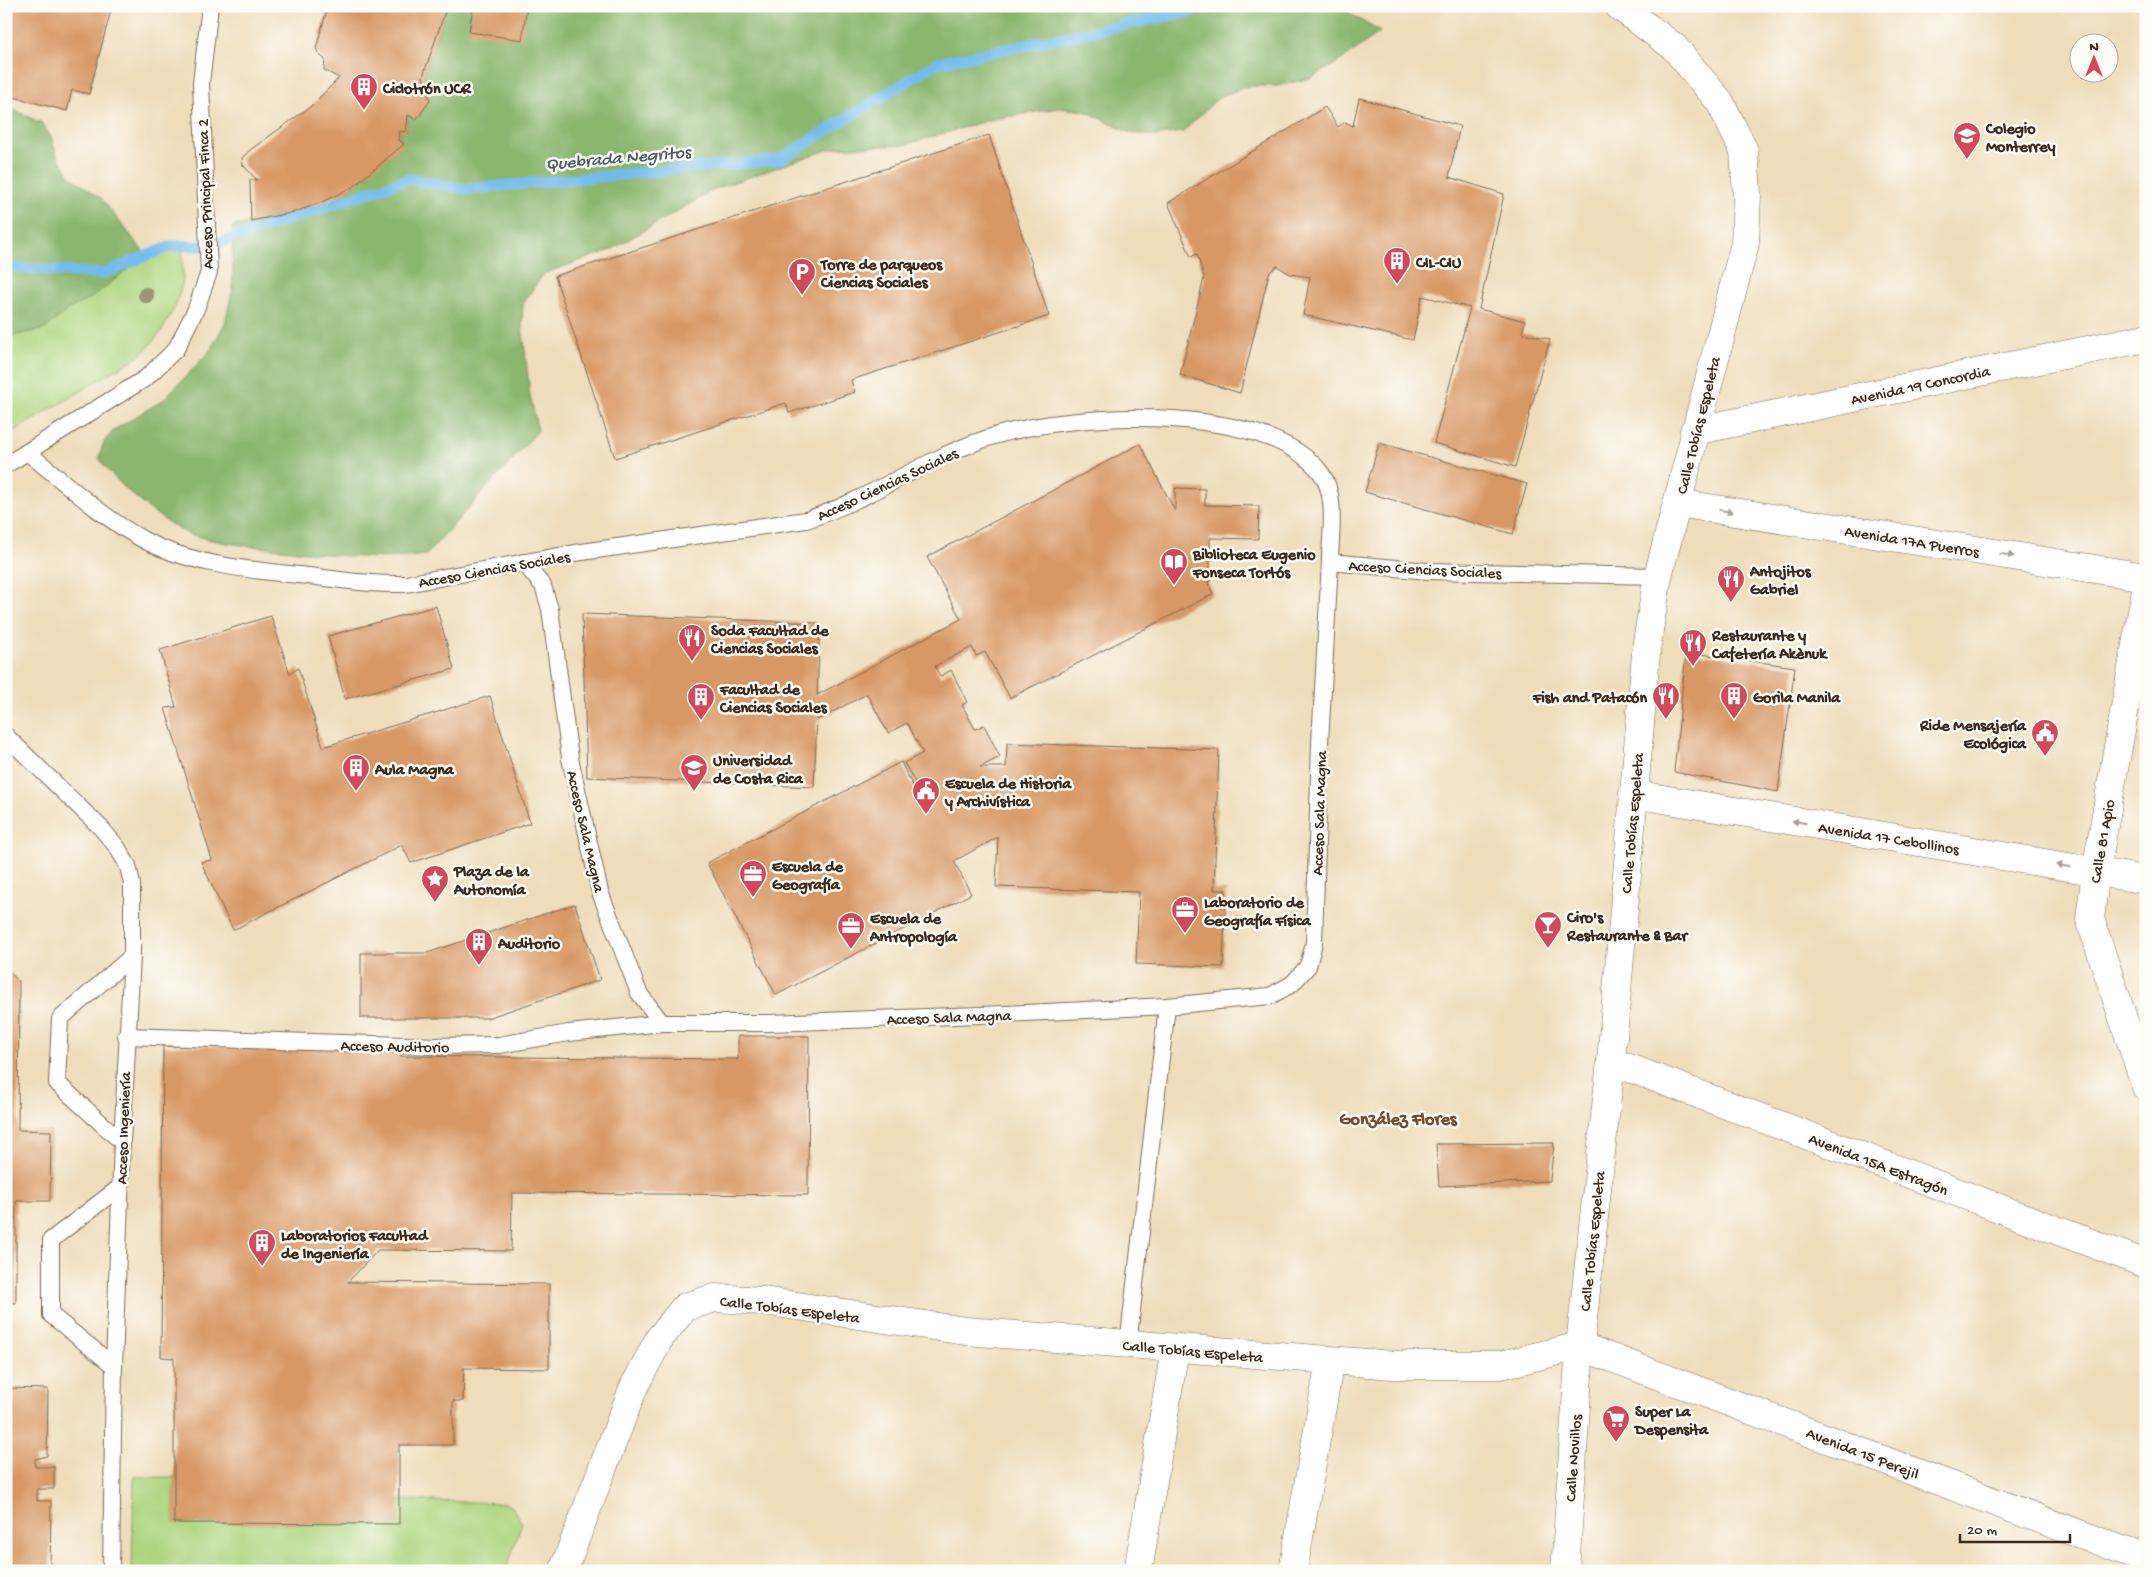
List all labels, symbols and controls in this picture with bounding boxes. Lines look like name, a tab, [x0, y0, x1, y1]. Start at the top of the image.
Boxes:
north arrow	[2070, 32, 2120, 82]
text: N	[2089, 39, 2099, 56]
building icon: Ciclotrón UCR	[349, 72, 379, 111]
place label: Ciclotrón UCR	[382, 81, 472, 100]
street label: Acceso Principal Finca 2	[195, 118, 220, 269]
school or university icon: Colegio Monterrey	[1952, 121, 1982, 160]
place label: Colegio Monterrey	[1985, 121, 2055, 158]
water label: Quebrada Negritos	[545, 142, 694, 176]
building icon: CIL-CIU	[1382, 246, 1412, 285]
place label: CIL-CIU	[1415, 255, 1462, 274]
parking icon: Torre de parqueos Ciencias Sociales	[787, 257, 817, 296]
place label: Torre de parqueos Ciencias Sociales	[819, 257, 943, 294]
street label: Calle Tobías Espeleta	[1674, 354, 1727, 496]
street label: Avenida 19 Concordia	[1849, 363, 1993, 411]
street label: Acceso Ciencias Sociales	[815, 445, 963, 527]
one-way arrow	[1718, 507, 1734, 515]
street label: Avenida 17A Puerros	[1843, 523, 1981, 564]
library icon: Biblioteca Eugenio Fonseca Tortós	[1159, 547, 1189, 586]
place label: Biblioteca Eugenio Fonseca Tortós	[1192, 547, 1316, 584]
street label: Acceso Ciencias Sociales	[418, 549, 573, 594]
one-way arrow	[2000, 551, 2016, 559]
street label: Acceso Ciencias Sociales	[1348, 558, 1503, 585]
restaurant icon: Antojitos Gabriel	[1716, 564, 1746, 603]
place label: Antojitos Gabriel	[1749, 564, 1812, 601]
restaurant icon: Soda Facultad de Ciencias Sociales	[677, 623, 707, 662]
place label: Soda Facultad de Ciencias Sociales	[710, 623, 829, 660]
restaurant icon: Restaurante y Cafetería Akènuk	[1678, 628, 1708, 667]
place label: Restaurante y Cafetería Akènuk	[1711, 628, 1828, 665]
restaurant icon: Fish and Patacón	[1651, 681, 1681, 720]
building icon: Gorila Manila	[1719, 681, 1749, 720]
building icon: Facultad de Ciencias Sociales	[686, 682, 716, 721]
place label: Facultad de Ciencias Sociales	[719, 682, 828, 719]
place label: Fish and Patacón	[1532, 690, 1647, 709]
place label: Gorila Manila	[1753, 690, 1841, 709]
place label: Ride Mensajería Ecológica	[1919, 718, 2027, 755]
public building icon: Ride Mensajería Ecológica	[2030, 718, 2060, 757]
street label: Acceso Sala Magna	[1310, 749, 1333, 876]
street label: Calle Tobías Espeleta	[1619, 751, 1650, 894]
building icon: Aula Magna	[341, 753, 371, 792]
school or university icon: Universidad de Costa Rica	[679, 753, 709, 792]
place label: Universidad de Costa Rica	[713, 753, 804, 790]
place label: Aula Magna	[374, 762, 455, 781]
street label: Acceso Sala Magna	[560, 769, 607, 896]
public building icon: Escuela de Historia y Archivística	[911, 776, 941, 815]
place label: Escuela de Historia y Archivística	[944, 776, 1072, 813]
street label: Calle 81 Apio	[2088, 798, 2121, 885]
one-way arrow	[1791, 817, 1807, 825]
street label: Avenida 17 Cebollinos	[1817, 820, 1961, 861]
office icon: Escuela de Geografía	[738, 859, 768, 898]
place label: Escuela de Geografía	[772, 859, 844, 896]
one-way arrow	[2055, 861, 2071, 869]
place icon: Plaza de la Autonomía	[420, 864, 450, 903]
place label: Plaza de la Autonomía	[453, 864, 530, 901]
office icon: Laboratorio de Geografía Física	[1170, 895, 1200, 934]
place label: Laboratorio de Geografía Física	[1204, 895, 1312, 932]
bar icon: Ciro's Restaurante & Bar	[1533, 910, 1563, 949]
place label: Ciro's Restaurante & Bar	[1566, 910, 1689, 947]
office icon: Escuela de Antropología	[836, 911, 866, 950]
place label: Escuela de Antropología	[869, 911, 958, 948]
building icon: Auditorio	[464, 927, 494, 966]
place label: Auditorio	[497, 936, 561, 955]
street label: Acceso Sala Magna	[887, 1008, 1013, 1031]
street label: Acceso Auditorio	[340, 1038, 449, 1059]
street label: Acceso Ingeniería	[114, 1070, 137, 1185]
district label: González Flores	[1339, 1110, 1458, 1131]
street label: Avenida 15A Estragón	[1805, 1131, 1951, 1202]
street label: Calle Tobías Espeleta	[1578, 1169, 1611, 1312]
building icon: Laboratorios Facultad de Ingeniería	[247, 1228, 277, 1267]
place label: Laboratorios Facultad de Ingeniería	[281, 1228, 429, 1265]
street label: Calle Tobías Espeleta	[719, 1293, 862, 1330]
street label: Calle Tobías Espeleta	[1122, 1338, 1265, 1369]
supermarket icon: Super La Despensita	[1601, 1404, 1631, 1443]
place label: Super La Despensita	[1633, 1404, 1709, 1441]
street label: Calle Novillos	[1563, 1413, 1588, 1502]
street label: Avenida 15 Perejil	[1803, 1425, 1921, 1485]
scale bar	[1960, 1512, 2070, 1544]
text: 20 m	[1967, 1522, 1997, 1540]

